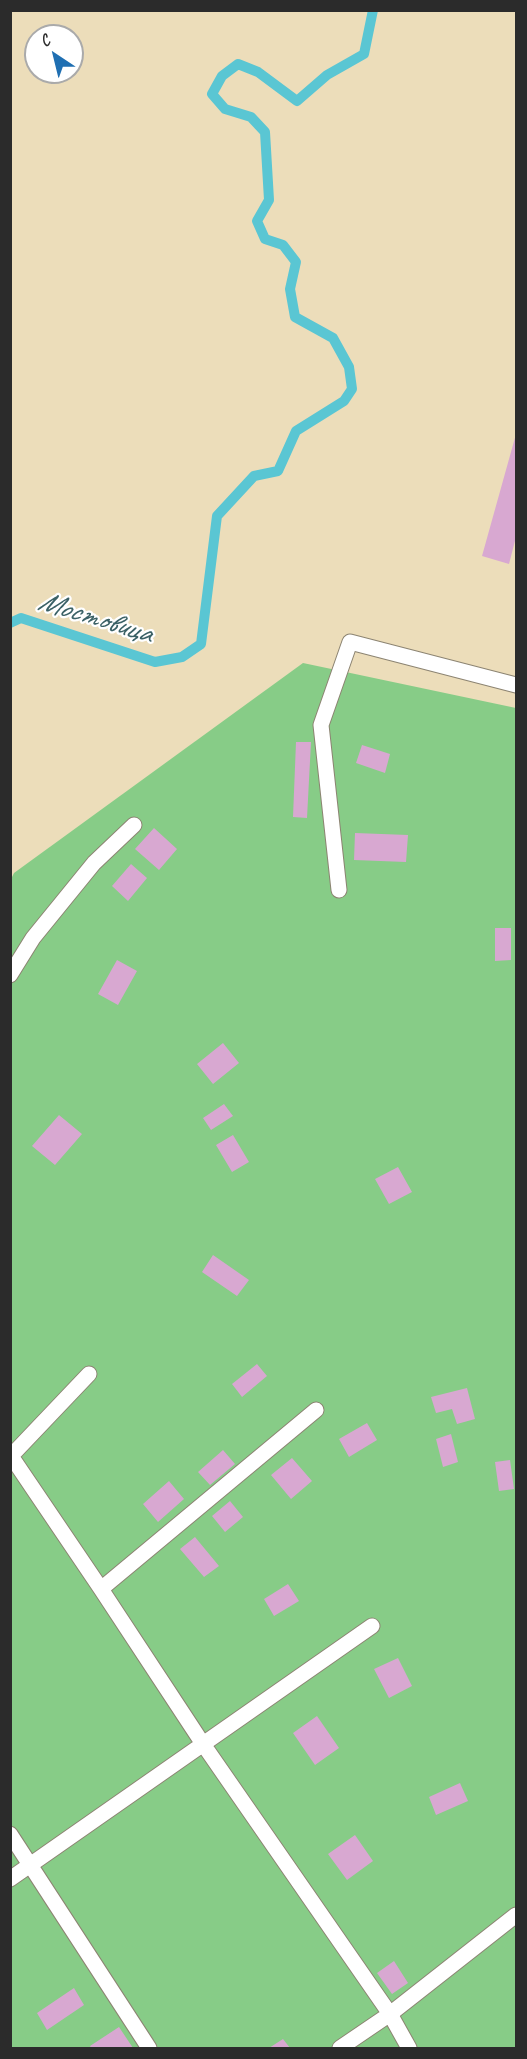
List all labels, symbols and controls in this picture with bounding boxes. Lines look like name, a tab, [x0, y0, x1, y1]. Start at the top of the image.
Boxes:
north arrow	[24, 24, 84, 84]
text: С	[36, 30, 54, 51]
water label: Мостовица	[34, 584, 156, 652]

